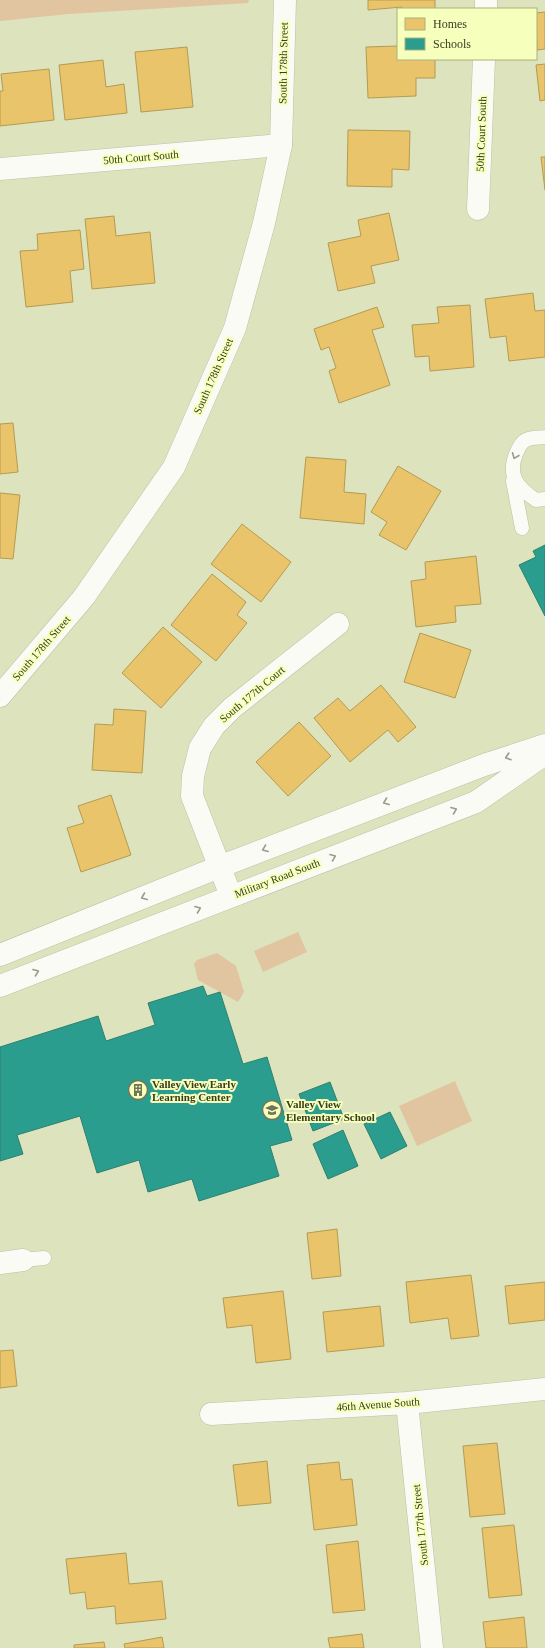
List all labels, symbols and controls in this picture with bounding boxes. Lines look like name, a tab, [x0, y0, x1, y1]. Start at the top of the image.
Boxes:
legend	[397, 8, 537, 60]
text: Homes	[433, 17, 467, 31]
street label: South 178th Street	[276, 22, 290, 104]
text: Schools	[433, 37, 471, 51]
street label: 50th Court South	[474, 95, 488, 172]
street label: 50th Court South	[103, 148, 180, 166]
street label: South 178th Street	[191, 336, 235, 416]
one-way arrow	[512, 451, 520, 459]
street label: South 178th Street	[10, 613, 72, 683]
street label: South 177th Court	[217, 663, 287, 725]
one-way arrow	[505, 752, 512, 761]
one-way arrow	[383, 798, 390, 806]
one-way arrow	[449, 807, 457, 815]
one-way arrow	[261, 845, 268, 853]
one-way arrow	[329, 853, 336, 861]
street label: Military Road South	[233, 856, 322, 900]
one-way arrow	[141, 892, 149, 900]
one-way arrow	[194, 906, 201, 914]
one-way arrow	[33, 968, 40, 976]
place label: Valley View Early Learning Center	[152, 1078, 236, 1103]
building icon: Valley View Early Learning Center	[127, 1079, 149, 1101]
place label: Valley View Elementary School	[286, 1098, 375, 1123]
school or university icon: Valley View Elementary School	[261, 1099, 283, 1121]
street label: 46th Avenue South	[336, 1395, 421, 1413]
street label: South 177th Street	[410, 1484, 430, 1566]

